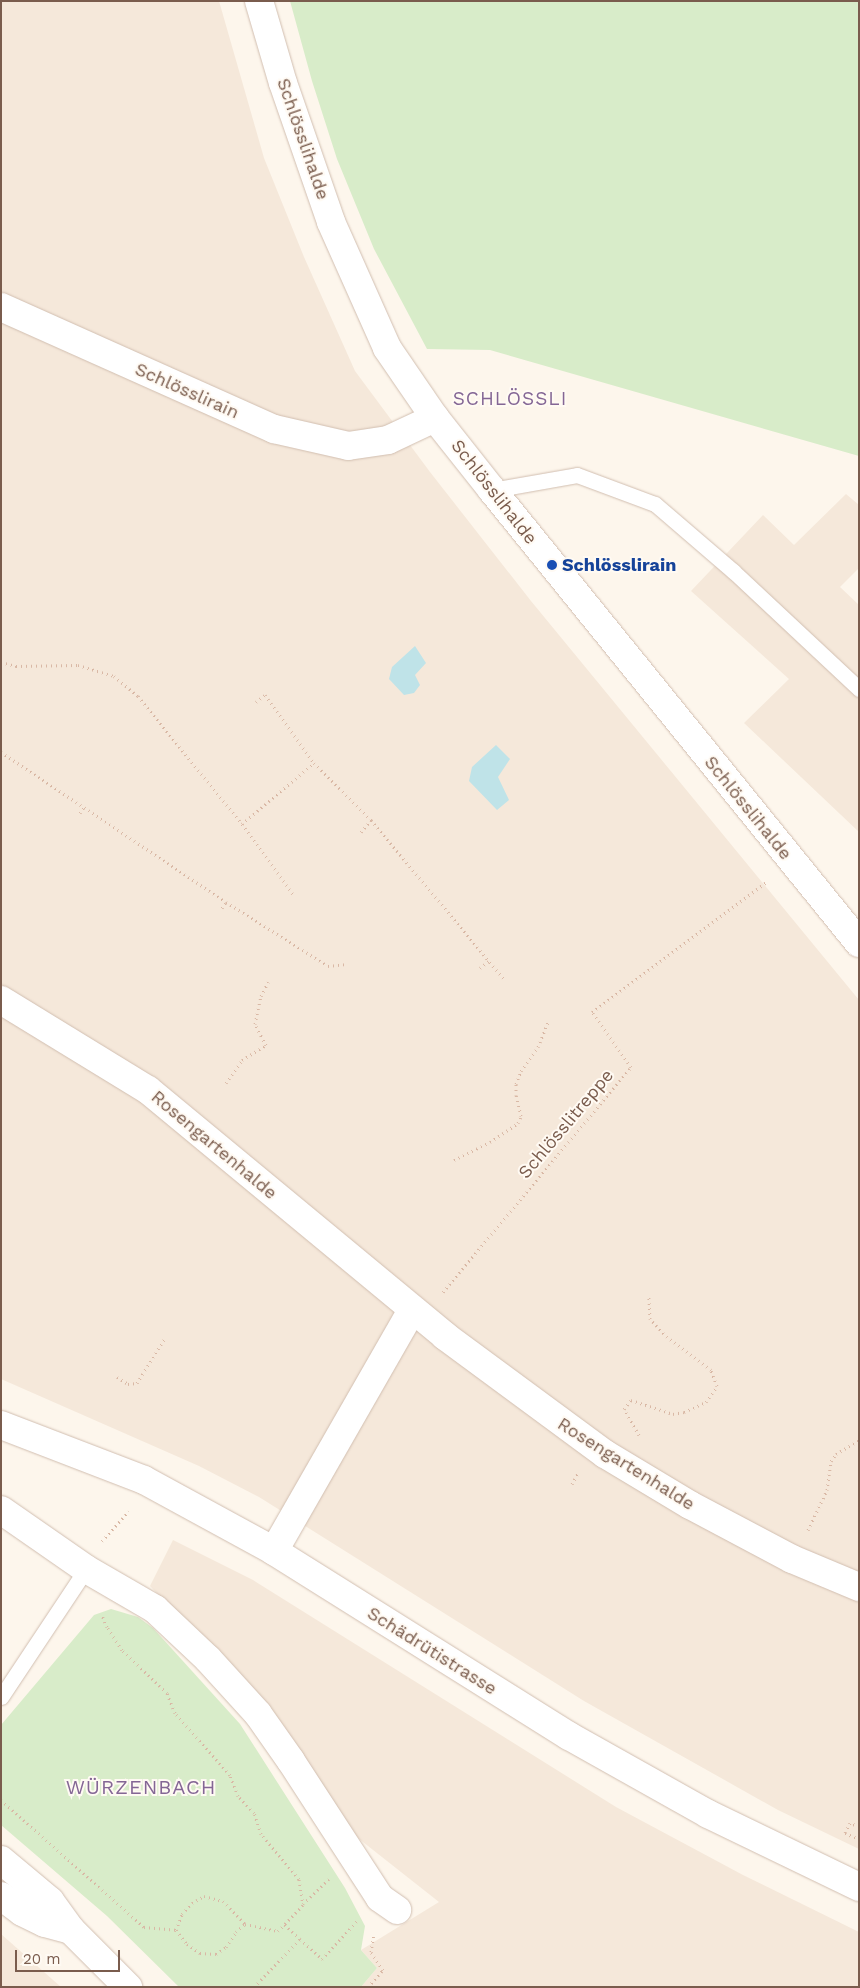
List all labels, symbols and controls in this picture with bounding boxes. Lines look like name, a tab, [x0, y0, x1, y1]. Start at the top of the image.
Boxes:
street label: Schlösslihalde	[272, 76, 334, 202]
street label: Schlösslirain	[132, 358, 242, 424]
district label: SCHLÖSSLI	[452, 388, 568, 410]
street label: Schlösslihalde	[446, 435, 542, 549]
place label: Schlösslirain	[562, 554, 676, 576]
marker: Schlösslirain	[546, 559, 558, 571]
street label: Schlösslihalde	[700, 752, 796, 864]
street label: Schlösslitreppe	[514, 1065, 618, 1183]
street label: Rosengartenhalde	[147, 1086, 281, 1204]
street label: Rosengartenhalde	[553, 1413, 699, 1515]
street label: Schädrütistrasse	[363, 1602, 501, 1700]
district label: WÜRZENBACH	[64, 1775, 218, 1799]
scale bar	[18, 1940, 122, 1972]
text: 20 m	[23, 1950, 61, 1968]

